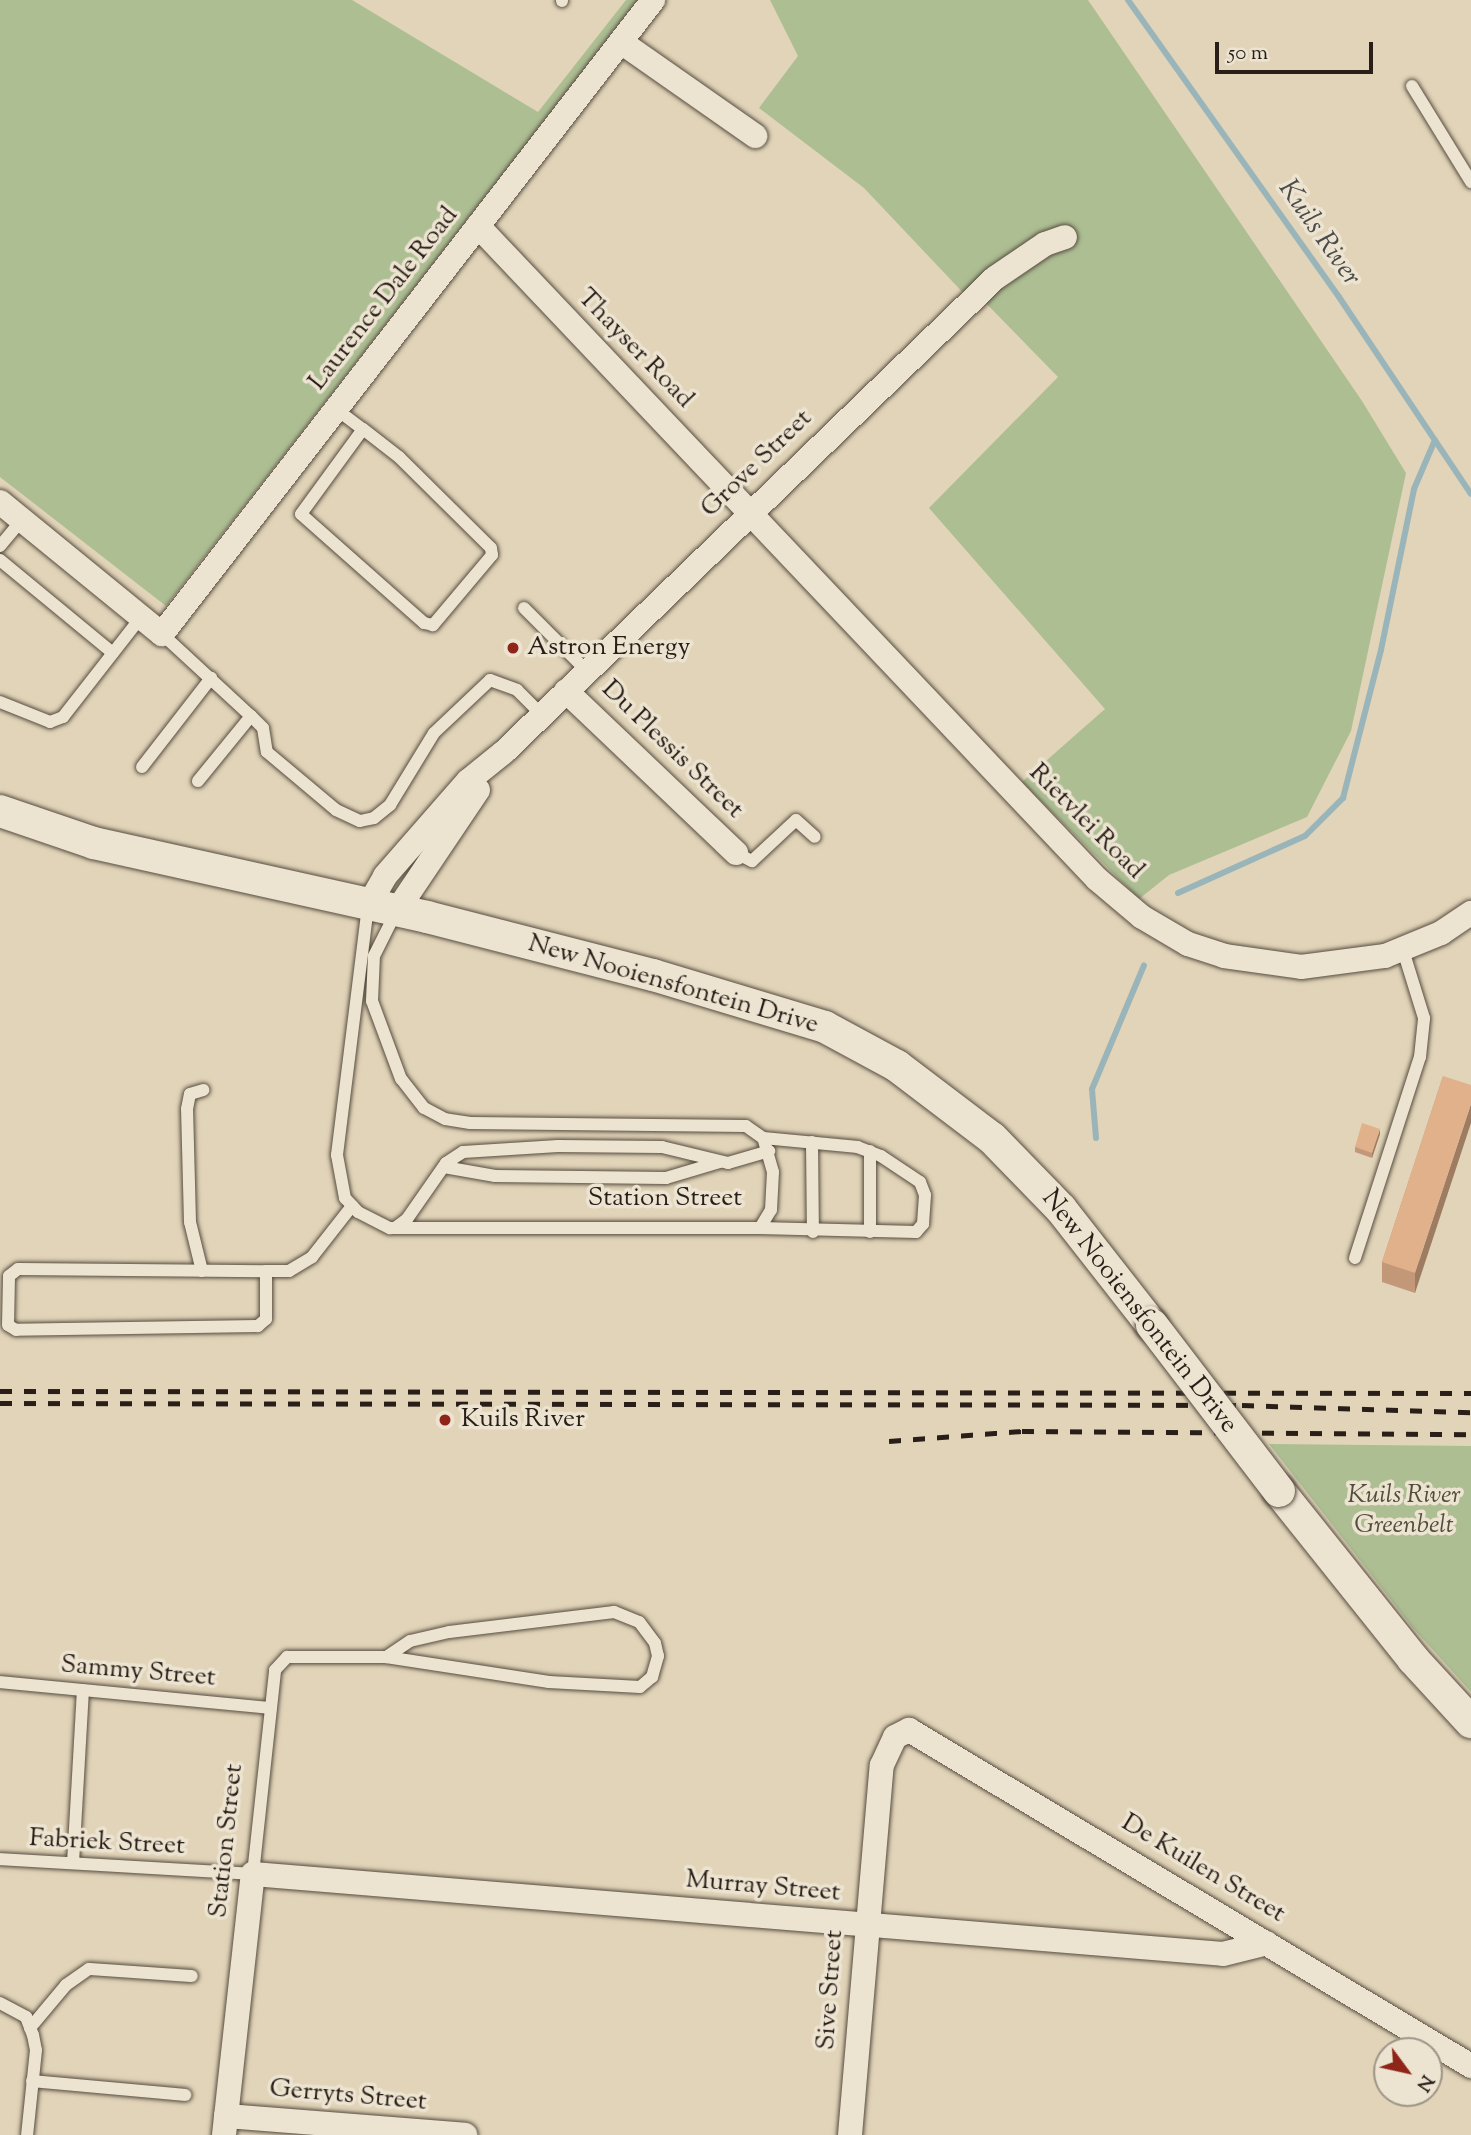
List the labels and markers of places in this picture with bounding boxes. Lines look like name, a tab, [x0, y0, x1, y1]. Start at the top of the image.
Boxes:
place label: Astron Energy	[527, 632, 690, 664]
marker: Astron Energy	[505, 640, 521, 656]
place label: Kuils River	[461, 1404, 585, 1436]
marker: Kuils River	[435, 1410, 455, 1430]

